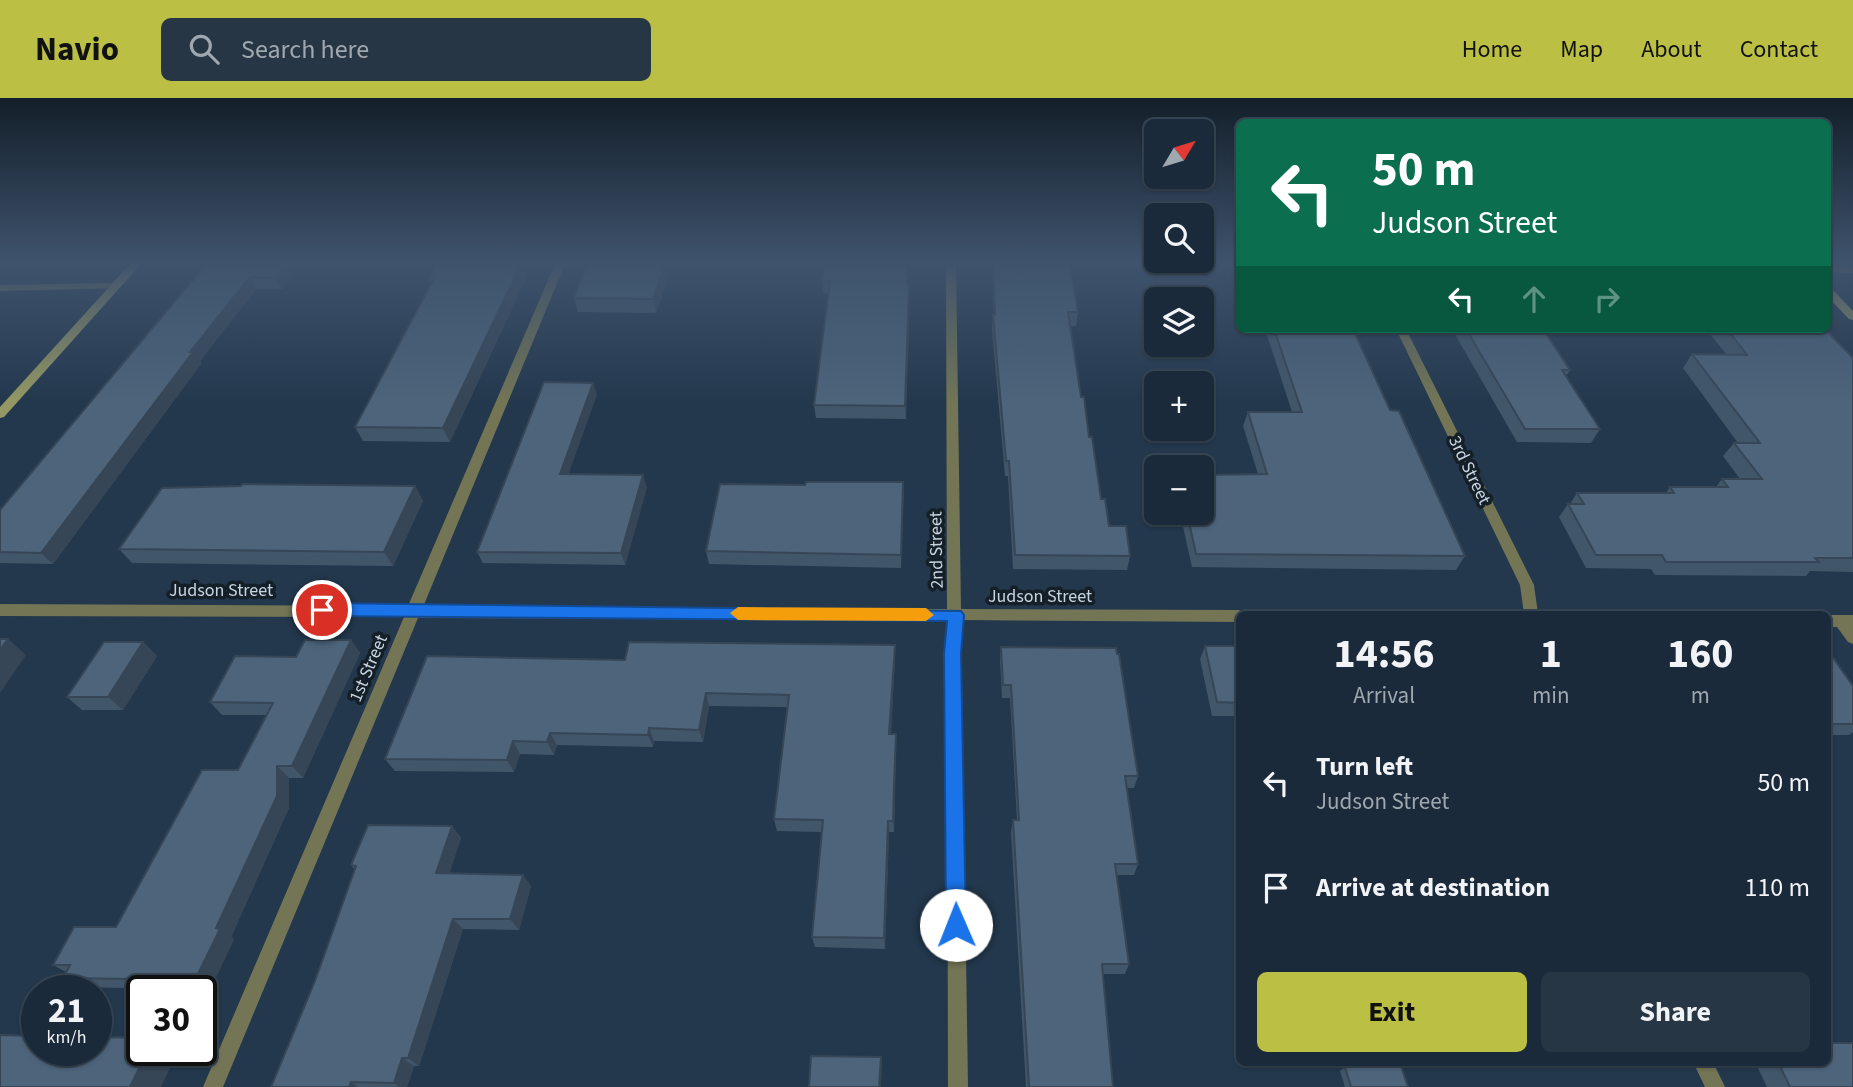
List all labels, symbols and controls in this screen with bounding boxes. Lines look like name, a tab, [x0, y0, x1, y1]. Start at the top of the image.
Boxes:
search box	[161, 18, 651, 81]
text: Navio	[35, 26, 119, 73]
icon: search	[185, 30, 223, 68]
text: Search here	[241, 31, 369, 68]
text: Home	[1462, 32, 1522, 67]
text: Map	[1560, 32, 1603, 67]
text: About	[1641, 32, 1702, 67]
text: Contact	[1740, 32, 1818, 67]
north arrow	[1144, 119, 1214, 189]
map controls	[1144, 119, 1214, 525]
text: 50 m	[1372, 135, 1476, 205]
icon: left	[1257, 147, 1348, 238]
text: Judson Street	[1372, 200, 1557, 246]
button: search	[1144, 203, 1214, 273]
icon: left	[1442, 280, 1480, 318]
icon: ahead	[1515, 280, 1553, 318]
icon: right	[1588, 280, 1626, 318]
button: layers	[1144, 287, 1214, 357]
button: +	[1144, 371, 1214, 441]
street label: 3rd Street	[1442, 432, 1497, 509]
button: −	[1144, 455, 1214, 525]
street label: 2nd Street	[923, 511, 950, 589]
street label: Judson Street	[169, 578, 273, 603]
pin	[292, 580, 352, 640]
street label: Judson Street	[988, 584, 1092, 609]
icon: arrive	[303, 591, 341, 629]
text: 14:56	[1333, 624, 1435, 684]
text: 1	[1540, 624, 1562, 684]
text: 160	[1667, 624, 1734, 684]
street label: 1st Street	[343, 631, 394, 706]
text: Arrival	[1353, 679, 1415, 712]
text: min	[1532, 679, 1570, 712]
text: m	[1691, 679, 1710, 712]
text: Turn left	[1316, 748, 1413, 785]
icon: left	[1257, 764, 1295, 802]
text: 50 m	[1757, 764, 1810, 801]
text: Judson Street	[1316, 785, 1449, 818]
icon: arrive	[1257, 869, 1295, 907]
text: Arrive at destination	[1316, 869, 1550, 906]
text: 110 m	[1744, 869, 1810, 906]
position arrow	[919, 888, 993, 962]
button: Exit	[1257, 972, 1527, 1052]
button: Share	[1541, 972, 1810, 1052]
speed limit sign: 30	[126, 975, 217, 1066]
text: 21	[48, 986, 85, 1036]
text: km/h	[47, 1025, 86, 1050]

